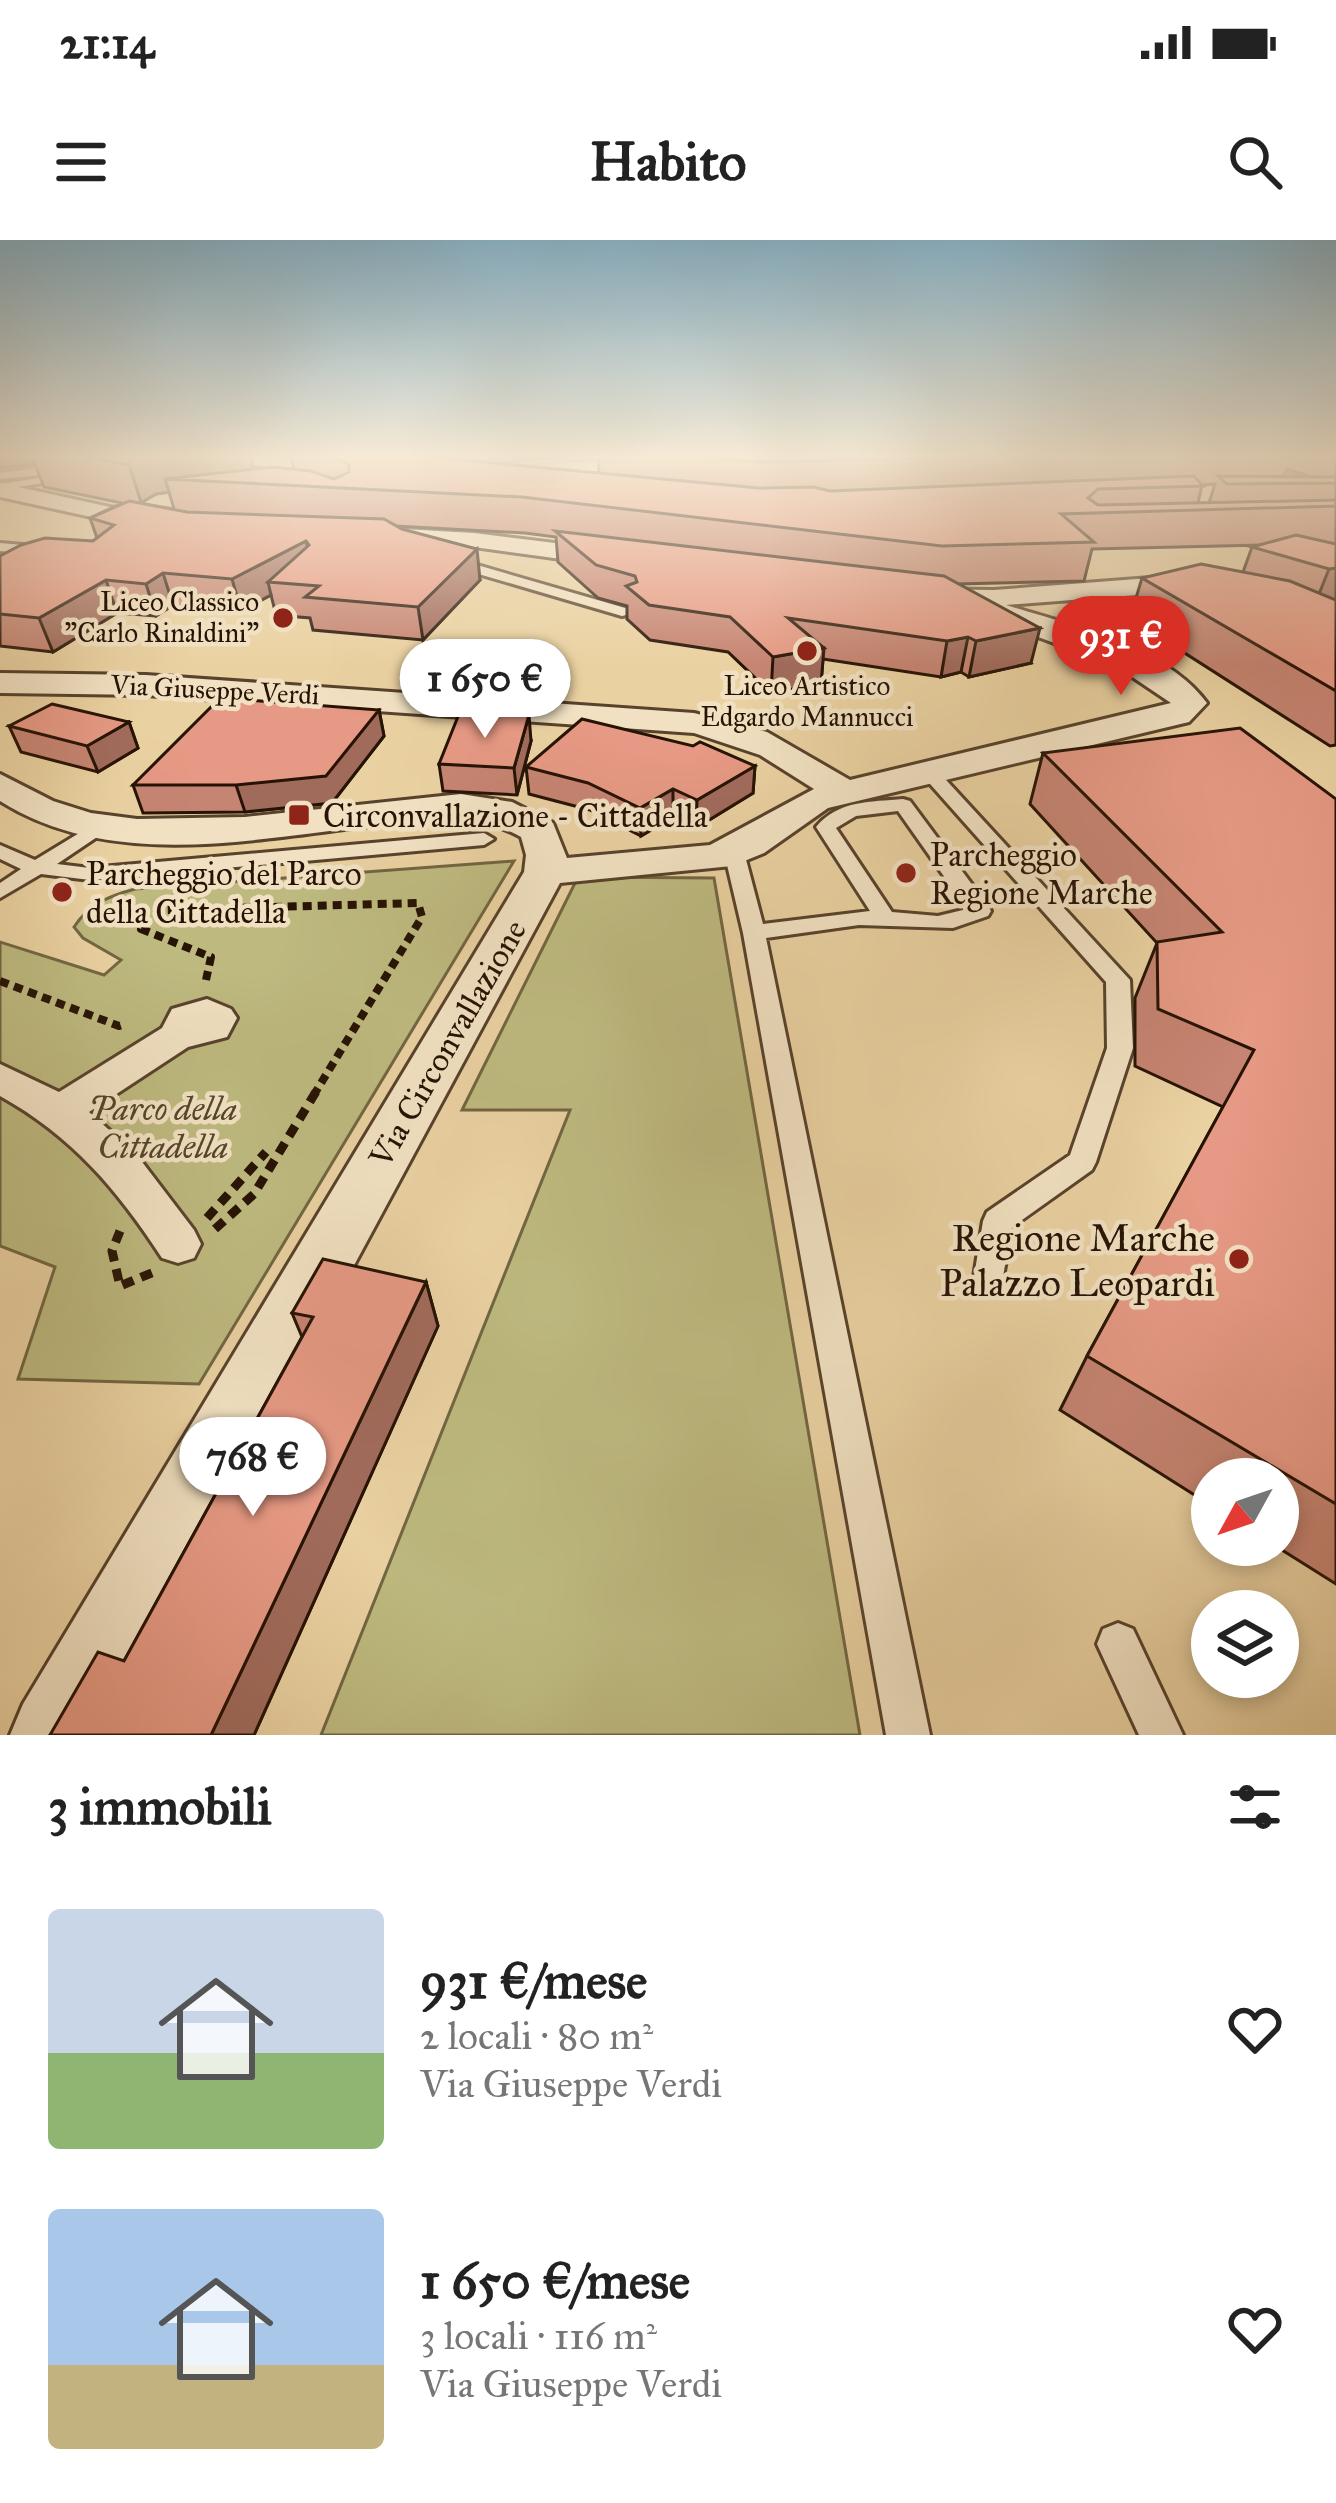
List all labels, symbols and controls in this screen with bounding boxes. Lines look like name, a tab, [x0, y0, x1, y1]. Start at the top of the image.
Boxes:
text: 21:14	[60, 15, 154, 70]
icon: menu	[48, 129, 114, 195]
text: Habito	[590, 129, 746, 195]
icon: search	[1222, 129, 1288, 195]
place label: Liceo Classico "Carlo Rinaldini"	[65, 585, 259, 649]
pin: 931 €	[1037, 596, 1205, 698]
marker: Liceo Classico "Carlo Rinaldini"	[270, 605, 296, 631]
text: 931 €	[1079, 611, 1163, 659]
marker: Liceo Artistico Edgardo Mannucci	[794, 638, 820, 664]
pin: 1 650 €	[374, 639, 596, 741]
text: 1 650 €	[427, 654, 543, 702]
street label: Via Giuseppe Verdi	[109, 668, 321, 711]
place label: Liceo Artistico Edgardo Mannucci	[701, 669, 914, 734]
place label: Circonvallazione - Cittadella	[323, 796, 708, 836]
marker: Circonvallazione - Cittadella	[286, 802, 312, 828]
place label: Parcheggio Regione Marche	[930, 835, 1153, 913]
place label: Parcheggio del Parco della Cittadella	[86, 854, 362, 932]
marker: Parcheggio Regione Marche	[893, 860, 919, 886]
marker: Parcheggio del Parco della Cittadella	[49, 879, 75, 905]
street label: Via Circonvallazione	[360, 913, 535, 1175]
park label: Parco della Cittadella	[89, 1089, 237, 1167]
place label: Regione Marche Palazzo Leopardi	[940, 1214, 1215, 1307]
marker: Regione Marche Palazzo Leopardi	[1226, 1246, 1252, 1272]
pin: 768 €	[169, 1417, 337, 1519]
text: 768 €	[206, 1432, 300, 1480]
north arrow	[1191, 1458, 1299, 1566]
map controls	[1191, 1458, 1299, 1698]
button: layers	[1191, 1590, 1299, 1698]
icon: filters	[1222, 1774, 1288, 1840]
text: 3 immobili	[48, 1776, 271, 1838]
text: 931 €/mese	[420, 1950, 647, 2012]
icon: home	[144, 1957, 288, 2101]
icon: heart	[1222, 1996, 1288, 2062]
text: 2 locali · 80 m²	[420, 2012, 653, 2060]
text: Via Giuseppe Verdi	[420, 2060, 722, 2108]
text: 1 650 €/mese	[420, 2250, 690, 2312]
icon: home	[144, 2257, 288, 2401]
icon: heart	[1222, 2296, 1288, 2362]
text: 3 locali · 116 m²	[420, 2312, 657, 2360]
text: Via Giuseppe Verdi	[420, 2360, 722, 2408]

